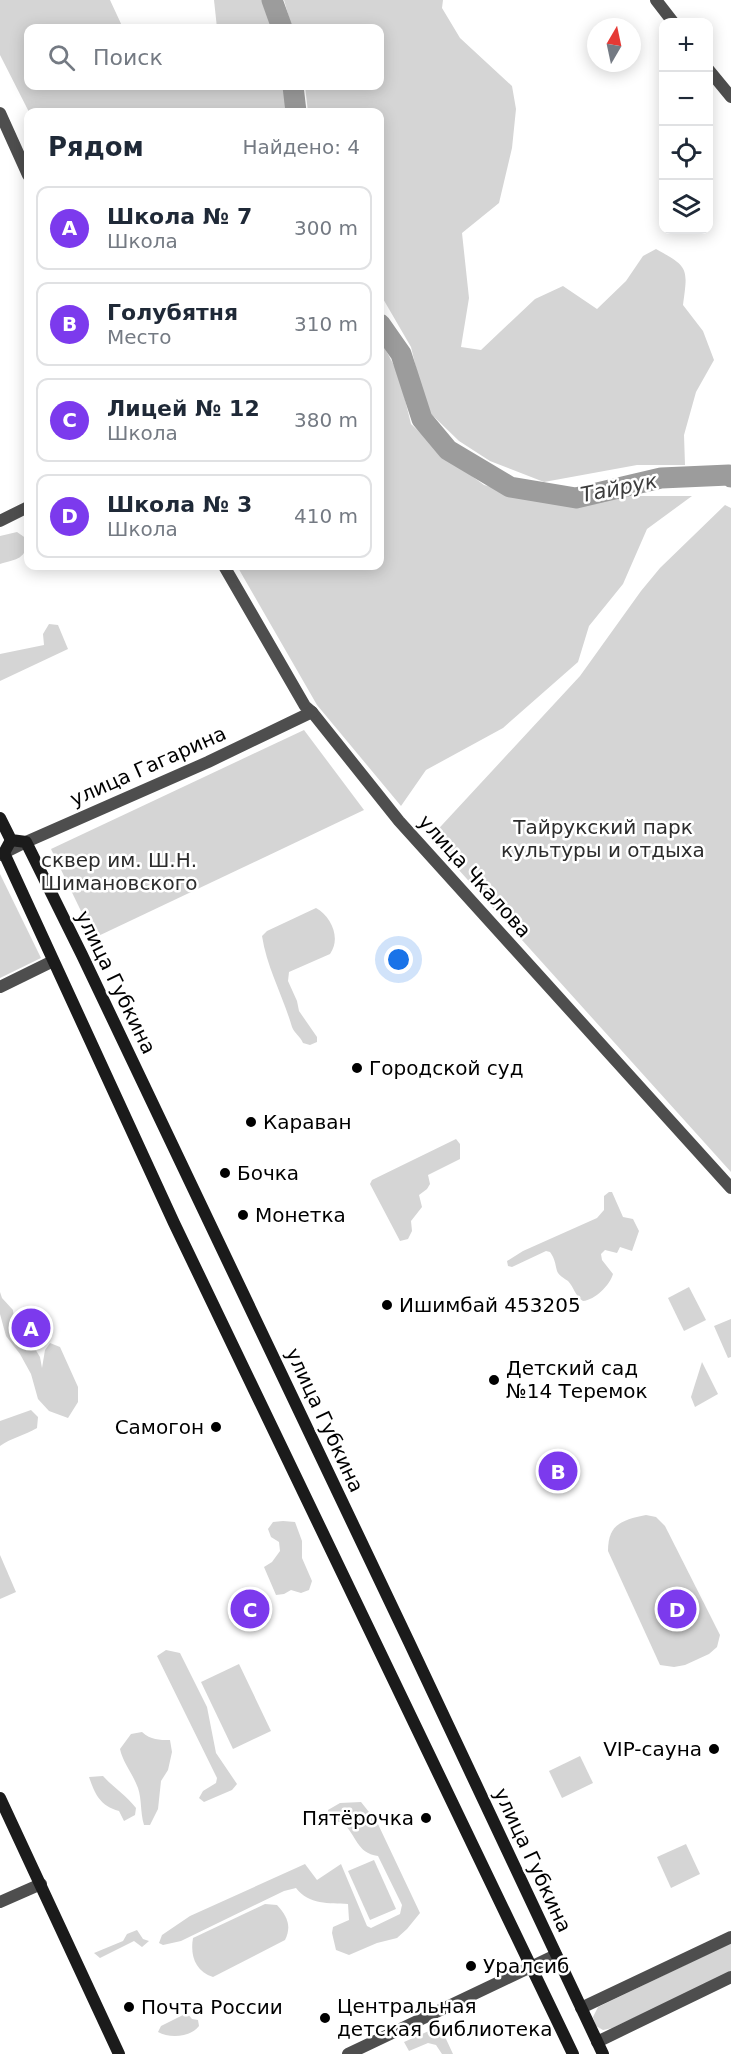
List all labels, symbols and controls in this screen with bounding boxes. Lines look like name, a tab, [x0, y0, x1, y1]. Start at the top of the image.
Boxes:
north arrow	[587, 18, 641, 72]
map controls	[659, 18, 713, 234]
button: +	[659, 18, 713, 72]
search box	[24, 24, 384, 90]
icon: search	[45, 41, 78, 74]
text: Поиск	[93, 45, 163, 70]
button: −	[659, 72, 713, 126]
button: locate	[659, 126, 713, 180]
text: Рядом	[48, 132, 144, 162]
text: Найдено: 4	[242, 135, 360, 159]
button: layers	[659, 180, 713, 234]
text: Школа № 7	[107, 204, 252, 229]
text: A	[62, 216, 77, 240]
text: 300 m	[294, 216, 358, 240]
text: Школа	[107, 229, 178, 253]
text: Голубятня	[107, 300, 238, 325]
text: B	[62, 312, 77, 336]
text: 310 m	[294, 312, 358, 336]
text: Место	[107, 325, 171, 349]
text: Лицей № 12	[107, 396, 260, 421]
text: C	[62, 408, 77, 432]
text: 380 m	[294, 408, 358, 432]
text: Школа	[107, 421, 178, 445]
water label: Тайрук	[579, 469, 660, 507]
text: Школа № 3	[107, 492, 252, 517]
text: D	[61, 504, 78, 528]
text: 410 m	[294, 504, 358, 528]
text: Школа	[107, 517, 178, 541]
street label: улица Гагарина	[66, 721, 230, 811]
street label: улица Чкалова	[414, 810, 536, 942]
park label: Тайрукский парк культуры и отдыха	[501, 815, 705, 862]
park label: сквер им. Ш.Н. Шимановского	[41, 848, 197, 895]
street label: улица Губкина	[71, 906, 161, 1058]
your location	[384, 945, 413, 974]
place label: Городской суд	[369, 1056, 524, 1080]
marker: Городской суд	[350, 1061, 364, 1075]
place label: Караван	[263, 1110, 352, 1134]
marker: Караван	[244, 1115, 258, 1129]
place label: Бочка	[237, 1161, 299, 1185]
marker: Бочка	[218, 1166, 232, 1180]
place label: Монетка	[255, 1203, 346, 1227]
marker: Монетка	[236, 1208, 250, 1222]
place label: Ишимбай 453205	[399, 1293, 581, 1317]
marker: Ишимбай 453205	[380, 1298, 394, 1312]
pin: A	[12, 1306, 51, 1350]
street label: улица Губкина	[281, 1344, 369, 1496]
place label: Детский сад №14 Теремок	[506, 1356, 648, 1403]
marker: Детский сад №14 Теремок	[487, 1373, 501, 1387]
place label: Самогон	[115, 1415, 204, 1439]
marker: Самогон	[209, 1420, 223, 1434]
pin: B	[538, 1448, 578, 1494]
pin: C	[230, 1586, 270, 1632]
pin: D	[658, 1586, 696, 1632]
place label: VIP-сауна	[603, 1737, 702, 1761]
marker: VIP-сауна	[707, 1742, 721, 1756]
street label: улица Губкина	[489, 1784, 577, 1936]
place label: Пятёрочка	[302, 1806, 414, 1830]
marker: Пятёрочка	[419, 1811, 433, 1825]
place label: Уралсиб	[483, 1954, 569, 1978]
marker: Уралсиб	[464, 1959, 478, 1973]
place label: Центральная детская библиотека	[337, 1994, 552, 2041]
place label: Почта России	[141, 1995, 283, 2019]
marker: Почта России	[122, 2000, 136, 2014]
marker: Центральная детская библиотека	[318, 2011, 332, 2025]

